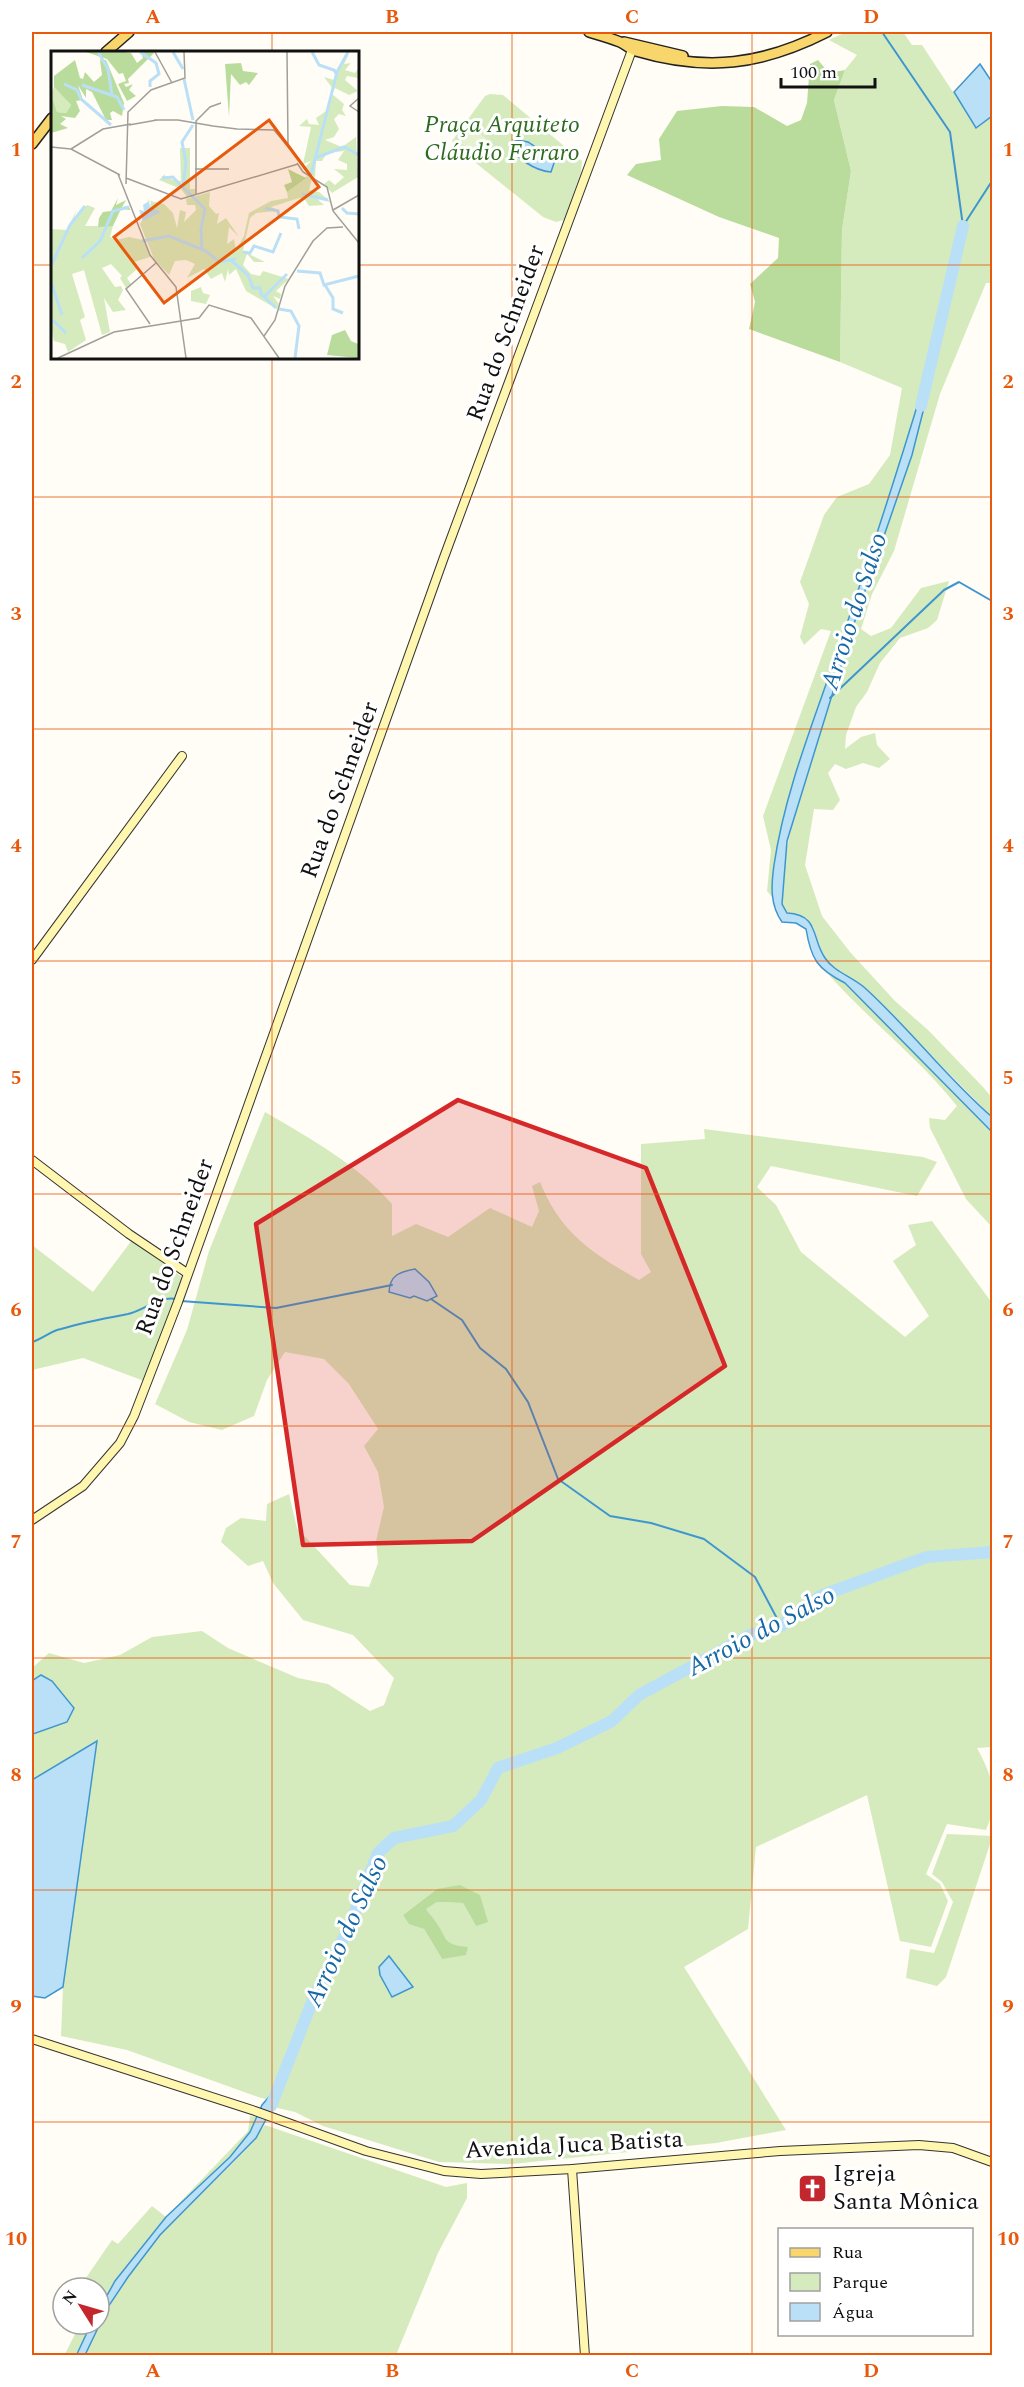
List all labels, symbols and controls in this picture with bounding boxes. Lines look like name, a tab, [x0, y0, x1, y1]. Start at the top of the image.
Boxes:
text: A	[145, 2, 161, 32]
text: B	[385, 2, 399, 32]
text: C	[625, 2, 639, 32]
text: D	[863, 2, 879, 32]
inset map	[51, 51, 358, 358]
scale bar	[781, 51, 876, 89]
text: 100 m	[790, 59, 837, 86]
park label: Praça Arquiteto Cláudio Ferraro	[424, 107, 580, 171]
text: 1	[10, 135, 22, 165]
text: 1	[1002, 135, 1014, 165]
street label: Rua do Schneider	[457, 240, 555, 426]
text: 2	[10, 367, 22, 397]
text: 2	[1002, 367, 1014, 397]
water label: Arroio do Salso	[809, 527, 898, 696]
text: 3	[10, 599, 22, 629]
text: 3	[1002, 599, 1014, 629]
street label: Rua do Schneider	[291, 697, 389, 883]
text: 4	[10, 831, 22, 861]
text: 4	[1002, 831, 1014, 861]
text: 5	[10, 1063, 22, 1093]
text: 5	[1002, 1063, 1014, 1093]
street label: Rua do Schneider	[126, 1154, 224, 1340]
text: 6	[10, 1295, 22, 1325]
text: 6	[1002, 1295, 1014, 1325]
text: 7	[10, 1527, 22, 1557]
text: 7	[1002, 1527, 1014, 1557]
water label: Arroio do Salso	[679, 1575, 842, 1687]
text: 8	[10, 1760, 22, 1790]
text: 8	[1002, 1760, 1014, 1790]
water label: Arroio do Salso	[293, 1849, 399, 2014]
text: 9	[10, 1992, 22, 2022]
text: 9	[1002, 1992, 1014, 2022]
street label: Avenida Juca Batista	[464, 2121, 684, 2169]
place label: Igreja Santa Mônica	[833, 2156, 979, 2220]
church icon: Igreja Santa Mônica	[796, 2172, 828, 2204]
text: 10	[5, 2224, 27, 2254]
text: 10	[997, 2224, 1019, 2254]
legend	[778, 2228, 973, 2336]
text: Rua	[832, 2239, 863, 2266]
text: Parque	[832, 2269, 888, 2296]
north arrow	[51, 2276, 111, 2336]
text: N	[56, 2285, 83, 2310]
text: Água	[832, 2299, 874, 2326]
text: A	[145, 2356, 161, 2386]
text: B	[385, 2356, 399, 2386]
text: C	[625, 2356, 639, 2386]
text: D	[863, 2356, 879, 2386]

